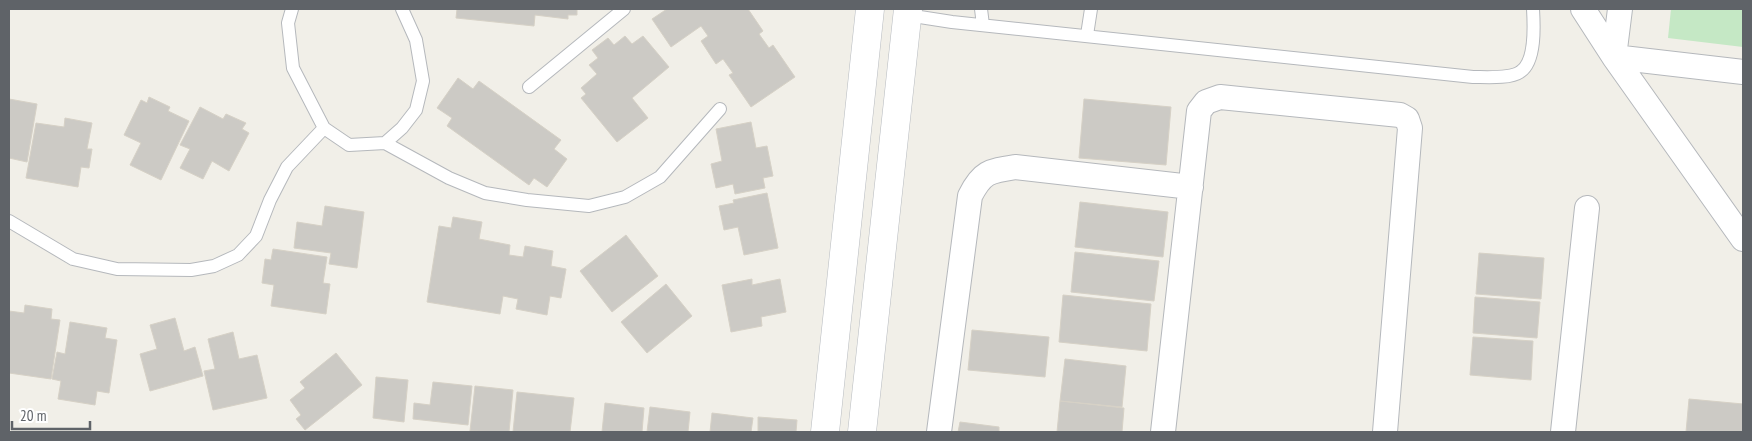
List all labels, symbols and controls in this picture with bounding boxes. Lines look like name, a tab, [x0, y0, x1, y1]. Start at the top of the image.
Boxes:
scale bar	[12, 398, 90, 430]
text: 20 m	[20, 406, 46, 425]

